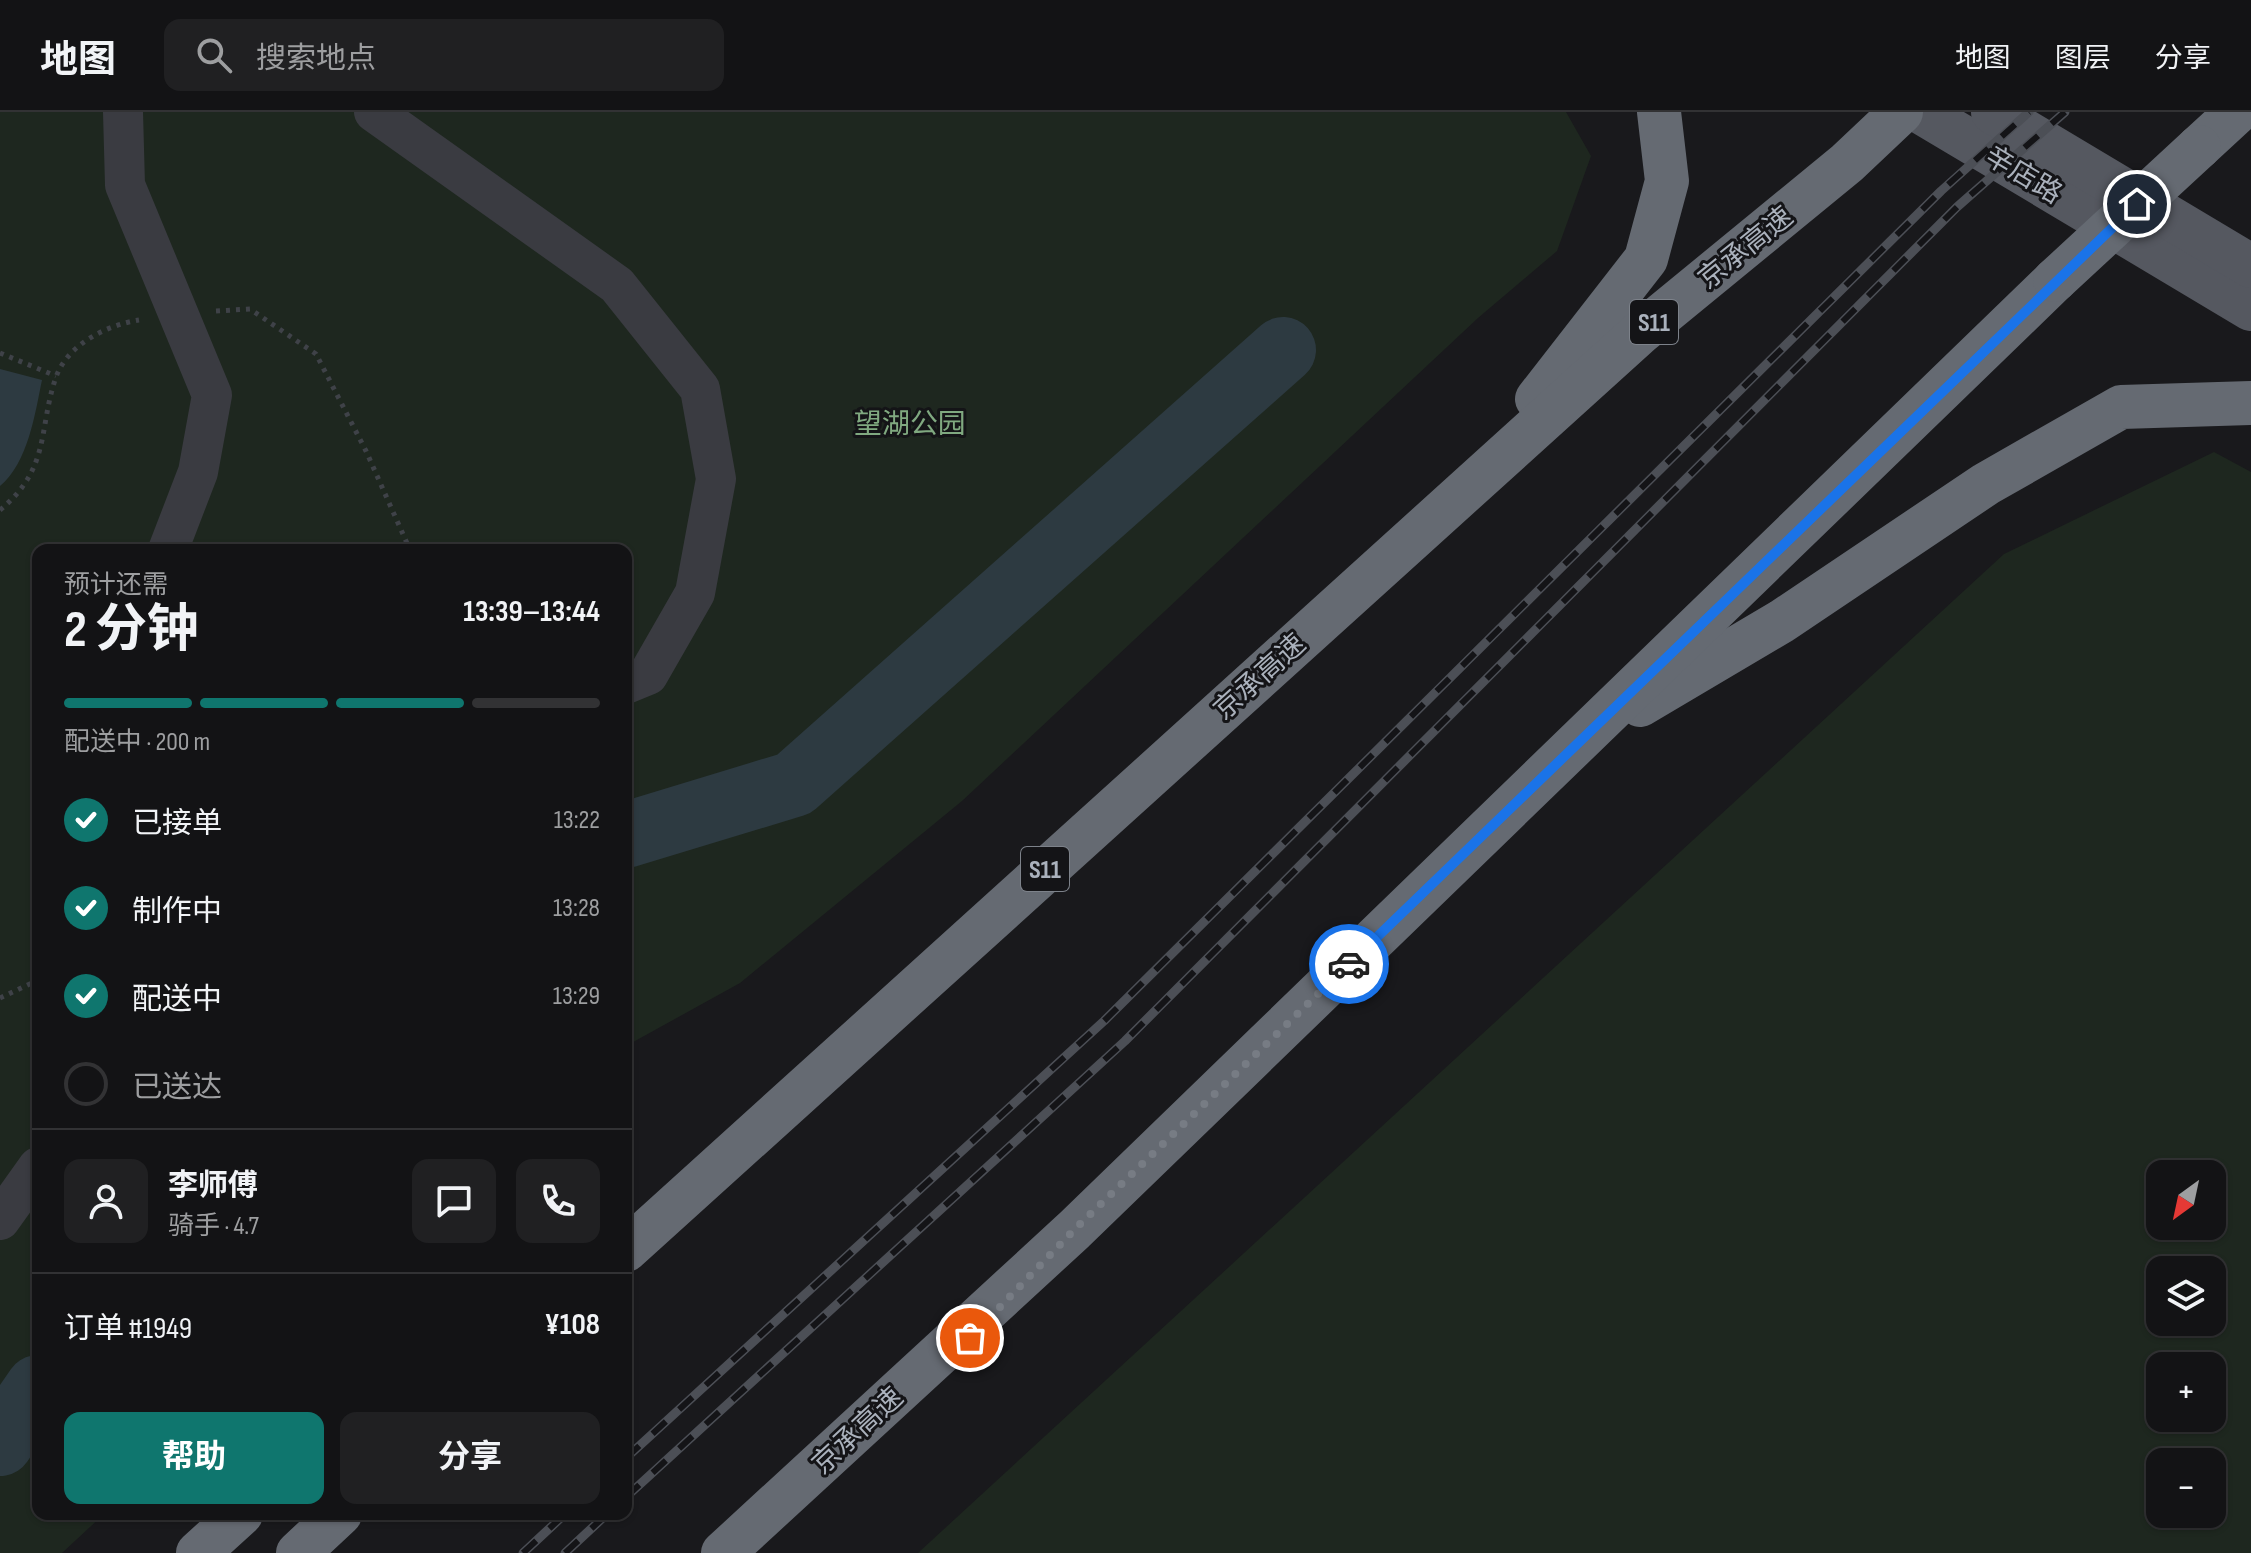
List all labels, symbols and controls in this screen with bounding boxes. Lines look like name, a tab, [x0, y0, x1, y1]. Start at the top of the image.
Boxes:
search box	[164, 19, 724, 91]
icon: search	[192, 33, 236, 77]
text: 地图	[40, 38, 116, 83]
text: 搜索地点	[256, 41, 376, 77]
text: 地图	[1955, 42, 2011, 75]
text: 图层	[2055, 42, 2111, 75]
text: 分享	[2155, 42, 2211, 75]
street label: 辛店路	[1979, 140, 2068, 211]
pin	[2103, 170, 2171, 238]
icon: home	[2115, 182, 2159, 226]
street label: 京承高速	[1692, 200, 1800, 296]
road number: S11	[1630, 300, 1678, 344]
park label: 望湖公园	[854, 408, 966, 441]
text: 预计还需	[64, 570, 168, 601]
text: 13:39–13:44	[463, 594, 600, 630]
text: 2 分钟	[64, 599, 199, 662]
street label: 京承高速	[1207, 627, 1313, 727]
text: 配送中 · 200 m	[64, 727, 210, 758]
icon: check	[64, 798, 108, 842]
text: 13:22	[554, 805, 600, 836]
text: 已接单	[132, 806, 222, 842]
road number: S11	[1021, 847, 1069, 891]
icon: check	[64, 886, 108, 930]
text: 13:28	[553, 893, 600, 924]
text: 制作中	[132, 894, 222, 930]
courier	[1309, 924, 1389, 1004]
icon: car	[1327, 942, 1371, 986]
icon: check	[64, 974, 108, 1018]
text: 13:29	[553, 981, 600, 1012]
text: 配送中	[132, 982, 222, 1018]
text: 已送达	[132, 1070, 222, 1106]
button: person	[64, 1159, 148, 1243]
button: chat	[412, 1159, 496, 1243]
button: phone	[516, 1159, 600, 1243]
north arrow	[2146, 1160, 2226, 1240]
map controls	[2146, 1160, 2226, 1528]
text: 李师傅	[168, 1168, 258, 1204]
text: 骑手 · 4.7	[168, 1211, 259, 1242]
button: layers	[2146, 1256, 2226, 1336]
pin	[936, 1304, 1004, 1372]
text: ¥108	[544, 1307, 600, 1343]
text: 订单 #1949	[64, 1311, 192, 1347]
icon: bag	[948, 1316, 992, 1360]
button: +	[2146, 1352, 2226, 1432]
street label: 京承高速	[806, 1381, 910, 1481]
button: 帮助	[64, 1412, 324, 1504]
button: 分享	[340, 1412, 600, 1504]
button: −	[2146, 1448, 2226, 1528]

